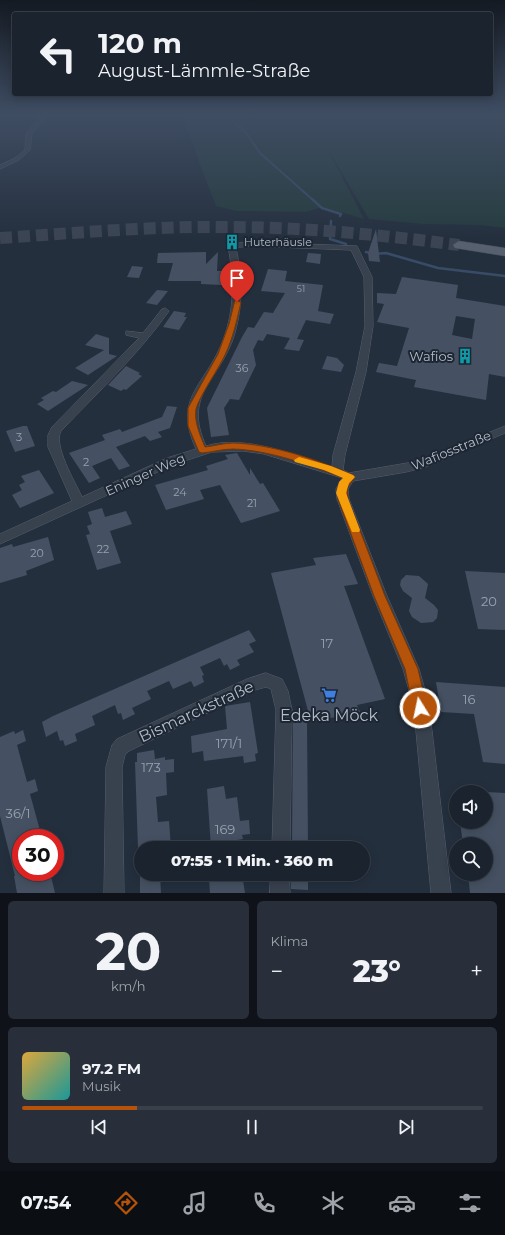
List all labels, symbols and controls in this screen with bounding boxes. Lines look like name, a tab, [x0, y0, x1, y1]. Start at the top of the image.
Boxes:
text: 120 m	[98, 26, 182, 60]
icon: left	[32, 28, 84, 80]
text: August-Lämmle-Straße	[98, 60, 310, 82]
building icon: Huterhäusle	[223, 233, 241, 251]
place label: Huterhäusle	[244, 235, 312, 249]
pin	[220, 261, 254, 302]
icon: arrive	[226, 267, 248, 289]
house number: 51	[297, 283, 305, 294]
building icon: Wafios	[456, 347, 474, 365]
place label: Wafios	[409, 348, 453, 364]
house number: 36	[236, 361, 249, 375]
street label: Wafiosstraße	[409, 427, 493, 473]
house number: 3	[16, 430, 22, 444]
street label: Eninger Weg	[103, 449, 187, 499]
house number: 2	[83, 455, 89, 469]
house number: 24	[173, 485, 187, 499]
house number: 21	[247, 496, 257, 510]
house number: 22	[97, 542, 109, 556]
house number: 20	[30, 546, 44, 560]
house number: 20	[481, 593, 497, 609]
house number: 17	[321, 635, 334, 651]
street label: Bismarckstraße	[136, 676, 257, 746]
supermarket icon: Edeka Möck	[320, 686, 338, 704]
position arrow	[399, 687, 441, 729]
house number: 16	[463, 691, 475, 707]
place label: Edeka Möck	[280, 706, 378, 725]
house number: 171/1	[216, 735, 242, 751]
house number: 173	[141, 759, 161, 775]
map controls	[449, 785, 493, 881]
button: sound	[449, 785, 493, 829]
house number: 36/1	[6, 805, 30, 821]
house number: 169	[215, 821, 235, 837]
speed limit sign: 30	[12, 829, 64, 881]
button: search	[449, 837, 493, 881]
text: 07:55 · 1 Min. · 360 m	[171, 851, 333, 870]
text: 20	[95, 920, 161, 983]
text: Klima	[271, 933, 308, 949]
text: 23°	[353, 953, 401, 990]
text: −	[271, 958, 283, 985]
text: +	[470, 958, 483, 985]
text: km/h	[111, 978, 146, 994]
text: 97.2 FM	[82, 1059, 141, 1078]
text: Musik	[82, 1078, 121, 1094]
icon: previous	[88, 1116, 110, 1138]
icon: pause	[241, 1116, 263, 1138]
icon: next	[395, 1116, 417, 1138]
icon: directions	[112, 1189, 140, 1217]
icon: music	[181, 1189, 209, 1217]
icon: phone	[250, 1189, 278, 1217]
icon: climate	[319, 1189, 347, 1217]
icon: car	[388, 1189, 416, 1217]
icon: filters	[456, 1189, 484, 1217]
text: 07:54	[20, 1192, 71, 1214]

